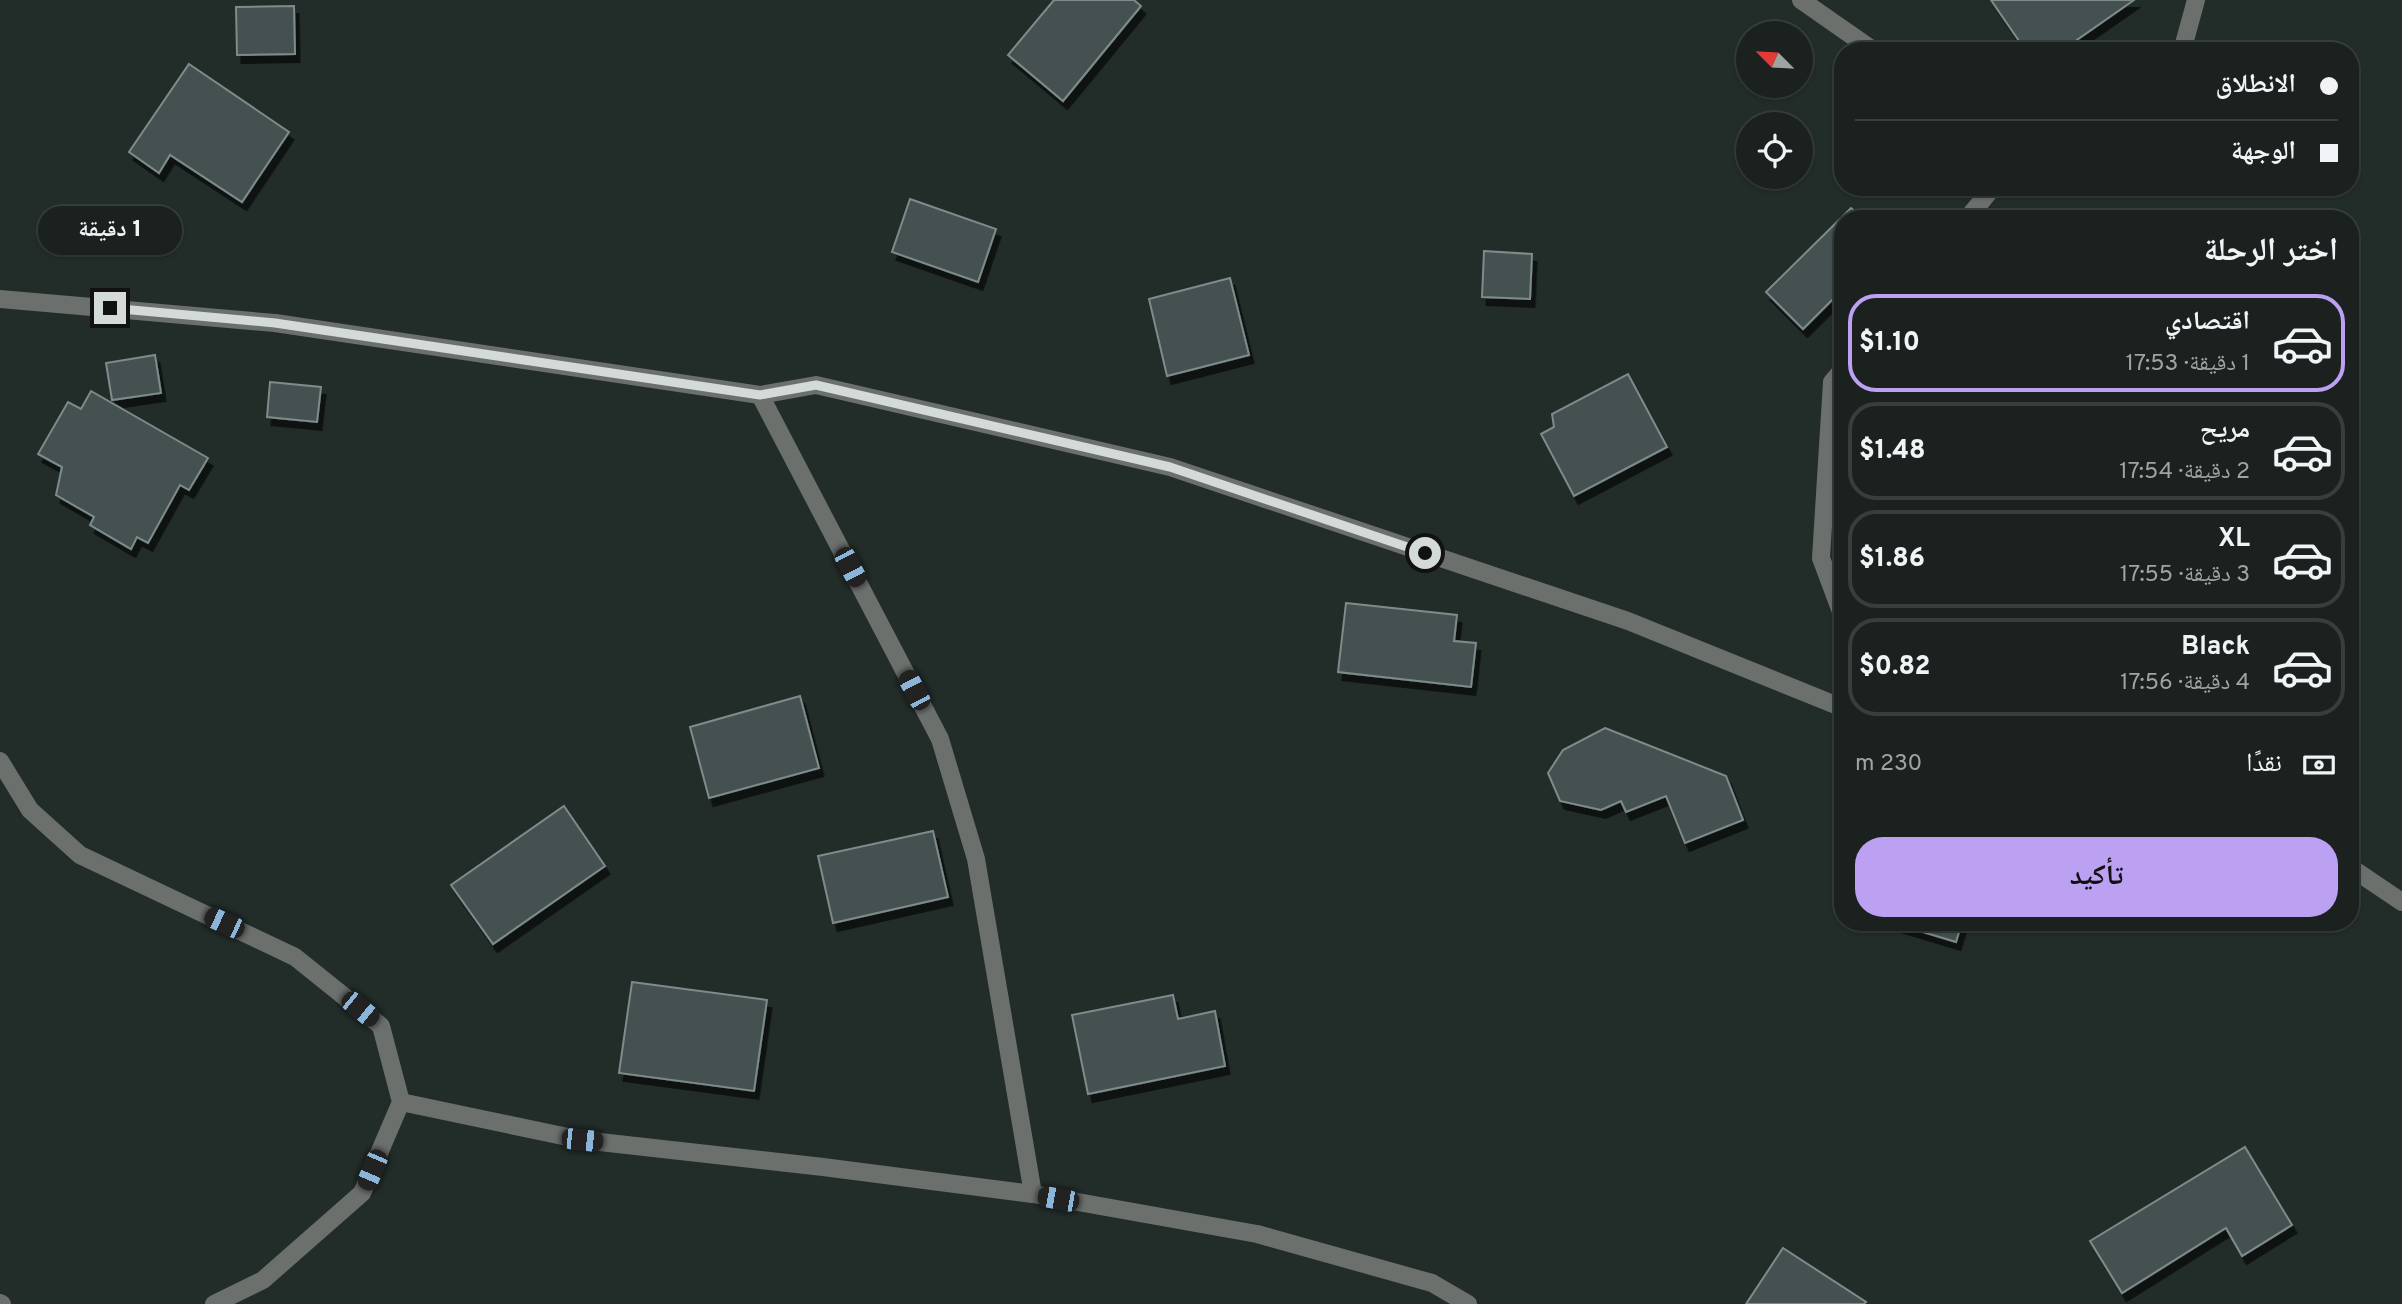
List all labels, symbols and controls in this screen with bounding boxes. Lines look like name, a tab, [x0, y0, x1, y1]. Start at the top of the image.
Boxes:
north arrow	[1736, 21, 1813, 98]
map controls	[1736, 21, 1813, 189]
text: الانطلاق	[2216, 69, 2296, 102]
button: locate	[1736, 112, 1813, 189]
text: الوجهة	[2231, 136, 2296, 169]
callout: 1 دقيقة	[38, 206, 182, 256]
text: 1 دقيقة	[78, 216, 142, 245]
text: اختر الرحلة	[2204, 232, 2338, 272]
route end	[94, 292, 126, 324]
text: اقتصادي	[2165, 306, 2250, 339]
icon: car	[2271, 312, 2334, 375]
text: $1.10	[1859, 327, 1920, 360]
text: 1 دقيقة · 17:53	[2126, 350, 2250, 379]
text: مريح	[2200, 414, 2250, 447]
icon: car	[2271, 420, 2334, 483]
text: $1.48	[1859, 435, 1926, 468]
text: 2 دقيقة · 17:54	[2119, 458, 2250, 487]
text: XL	[2218, 523, 2250, 556]
icon: car	[2271, 528, 2334, 591]
route start	[1409, 537, 1441, 569]
text: $1.86	[1859, 543, 1925, 576]
car	[831, 544, 870, 590]
text: 3 دقيقة · 17:55	[2120, 561, 2250, 590]
text: Black	[2181, 631, 2250, 664]
icon: car	[2271, 636, 2334, 699]
text: $0.82	[1859, 651, 1930, 684]
car	[895, 667, 934, 713]
text: 4 دقيقة · 17:56	[2120, 669, 2250, 698]
icon: cash	[2300, 746, 2338, 784]
text: نقدًا	[2246, 748, 2282, 781]
text: 230 m	[1855, 750, 1922, 779]
button: تأكيد	[1855, 837, 2338, 917]
car	[201, 905, 248, 941]
car	[338, 988, 383, 1030]
car	[561, 1127, 604, 1153]
car	[355, 1147, 390, 1193]
car	[1036, 1185, 1081, 1213]

